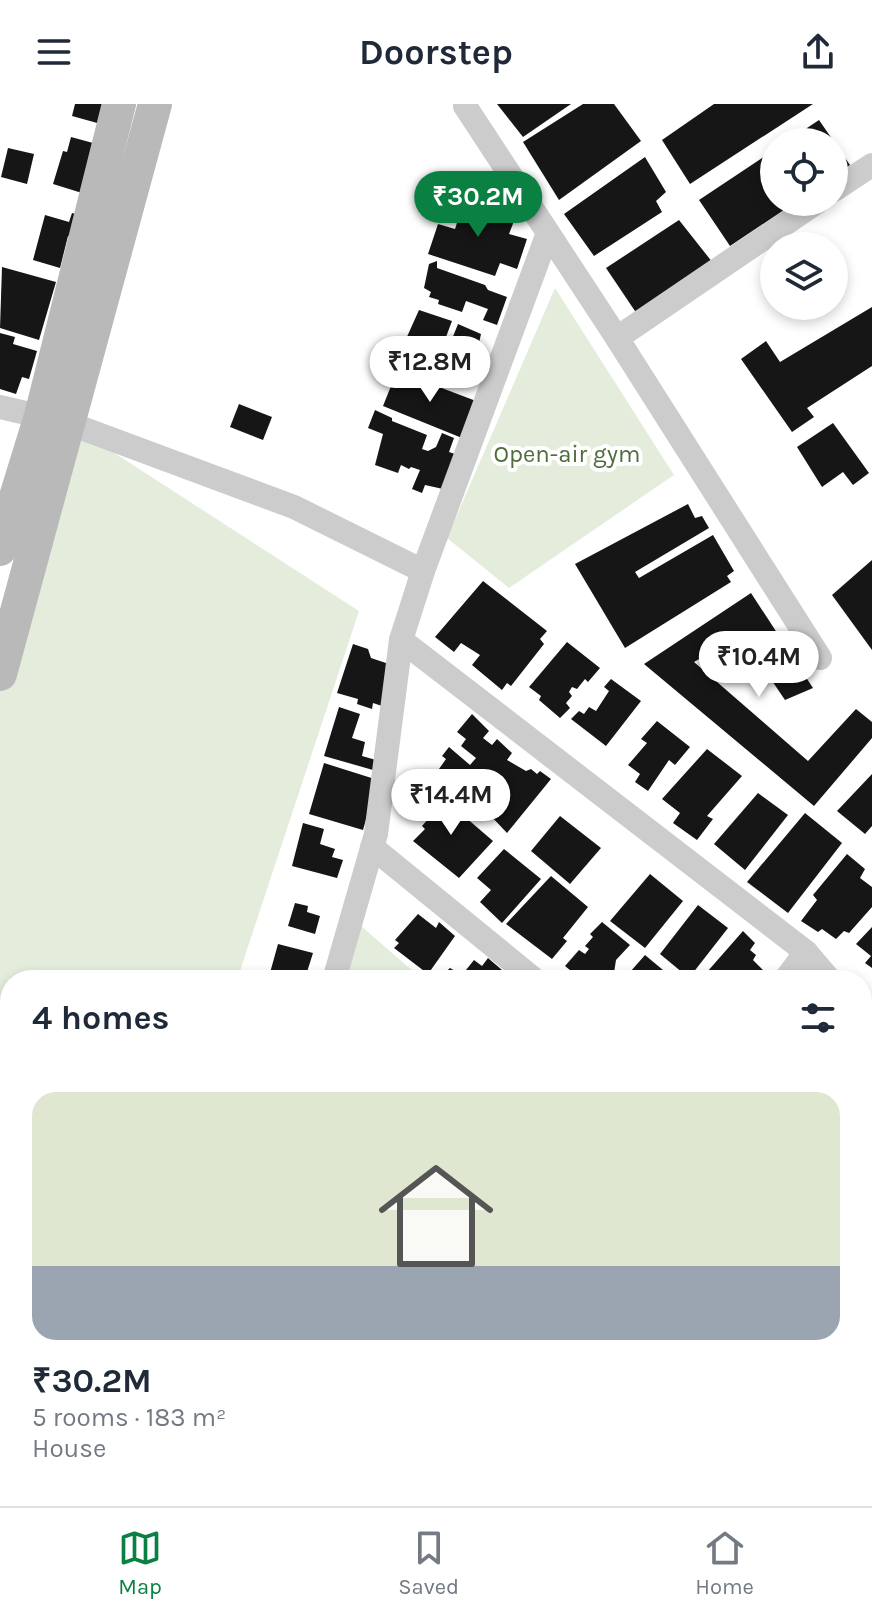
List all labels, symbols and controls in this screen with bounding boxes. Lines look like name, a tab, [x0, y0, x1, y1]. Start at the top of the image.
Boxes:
icon: menu	[32, 30, 76, 74]
icon: share	[796, 30, 840, 74]
text: Doorstep	[359, 31, 513, 73]
map controls	[760, 128, 848, 320]
button: locate	[760, 128, 848, 216]
pin: ₹30.2M	[413, 171, 543, 239]
text: ₹30.2M	[432, 181, 524, 212]
button: layers	[760, 232, 848, 320]
pin: ₹12.8M	[365, 336, 495, 404]
text: ₹12.8M	[387, 346, 473, 377]
park label: Open-air gym	[494, 440, 640, 468]
pin: ₹10.4M	[694, 631, 824, 699]
text: ₹10.4M	[717, 641, 801, 672]
pin: ₹14.4M	[386, 769, 516, 837]
text: ₹14.4M	[409, 779, 493, 810]
icon: filters	[796, 996, 840, 1040]
text: 4 homes	[32, 998, 169, 1038]
icon: home	[364, 1144, 508, 1288]
text: ₹30.2M	[32, 1361, 152, 1401]
text: 5 rooms · 183 m²	[32, 1402, 227, 1433]
text: House	[32, 1433, 106, 1464]
tab: Map	[118, 1526, 162, 1600]
tab: Saved	[398, 1526, 459, 1600]
tab: Home	[695, 1526, 754, 1600]

